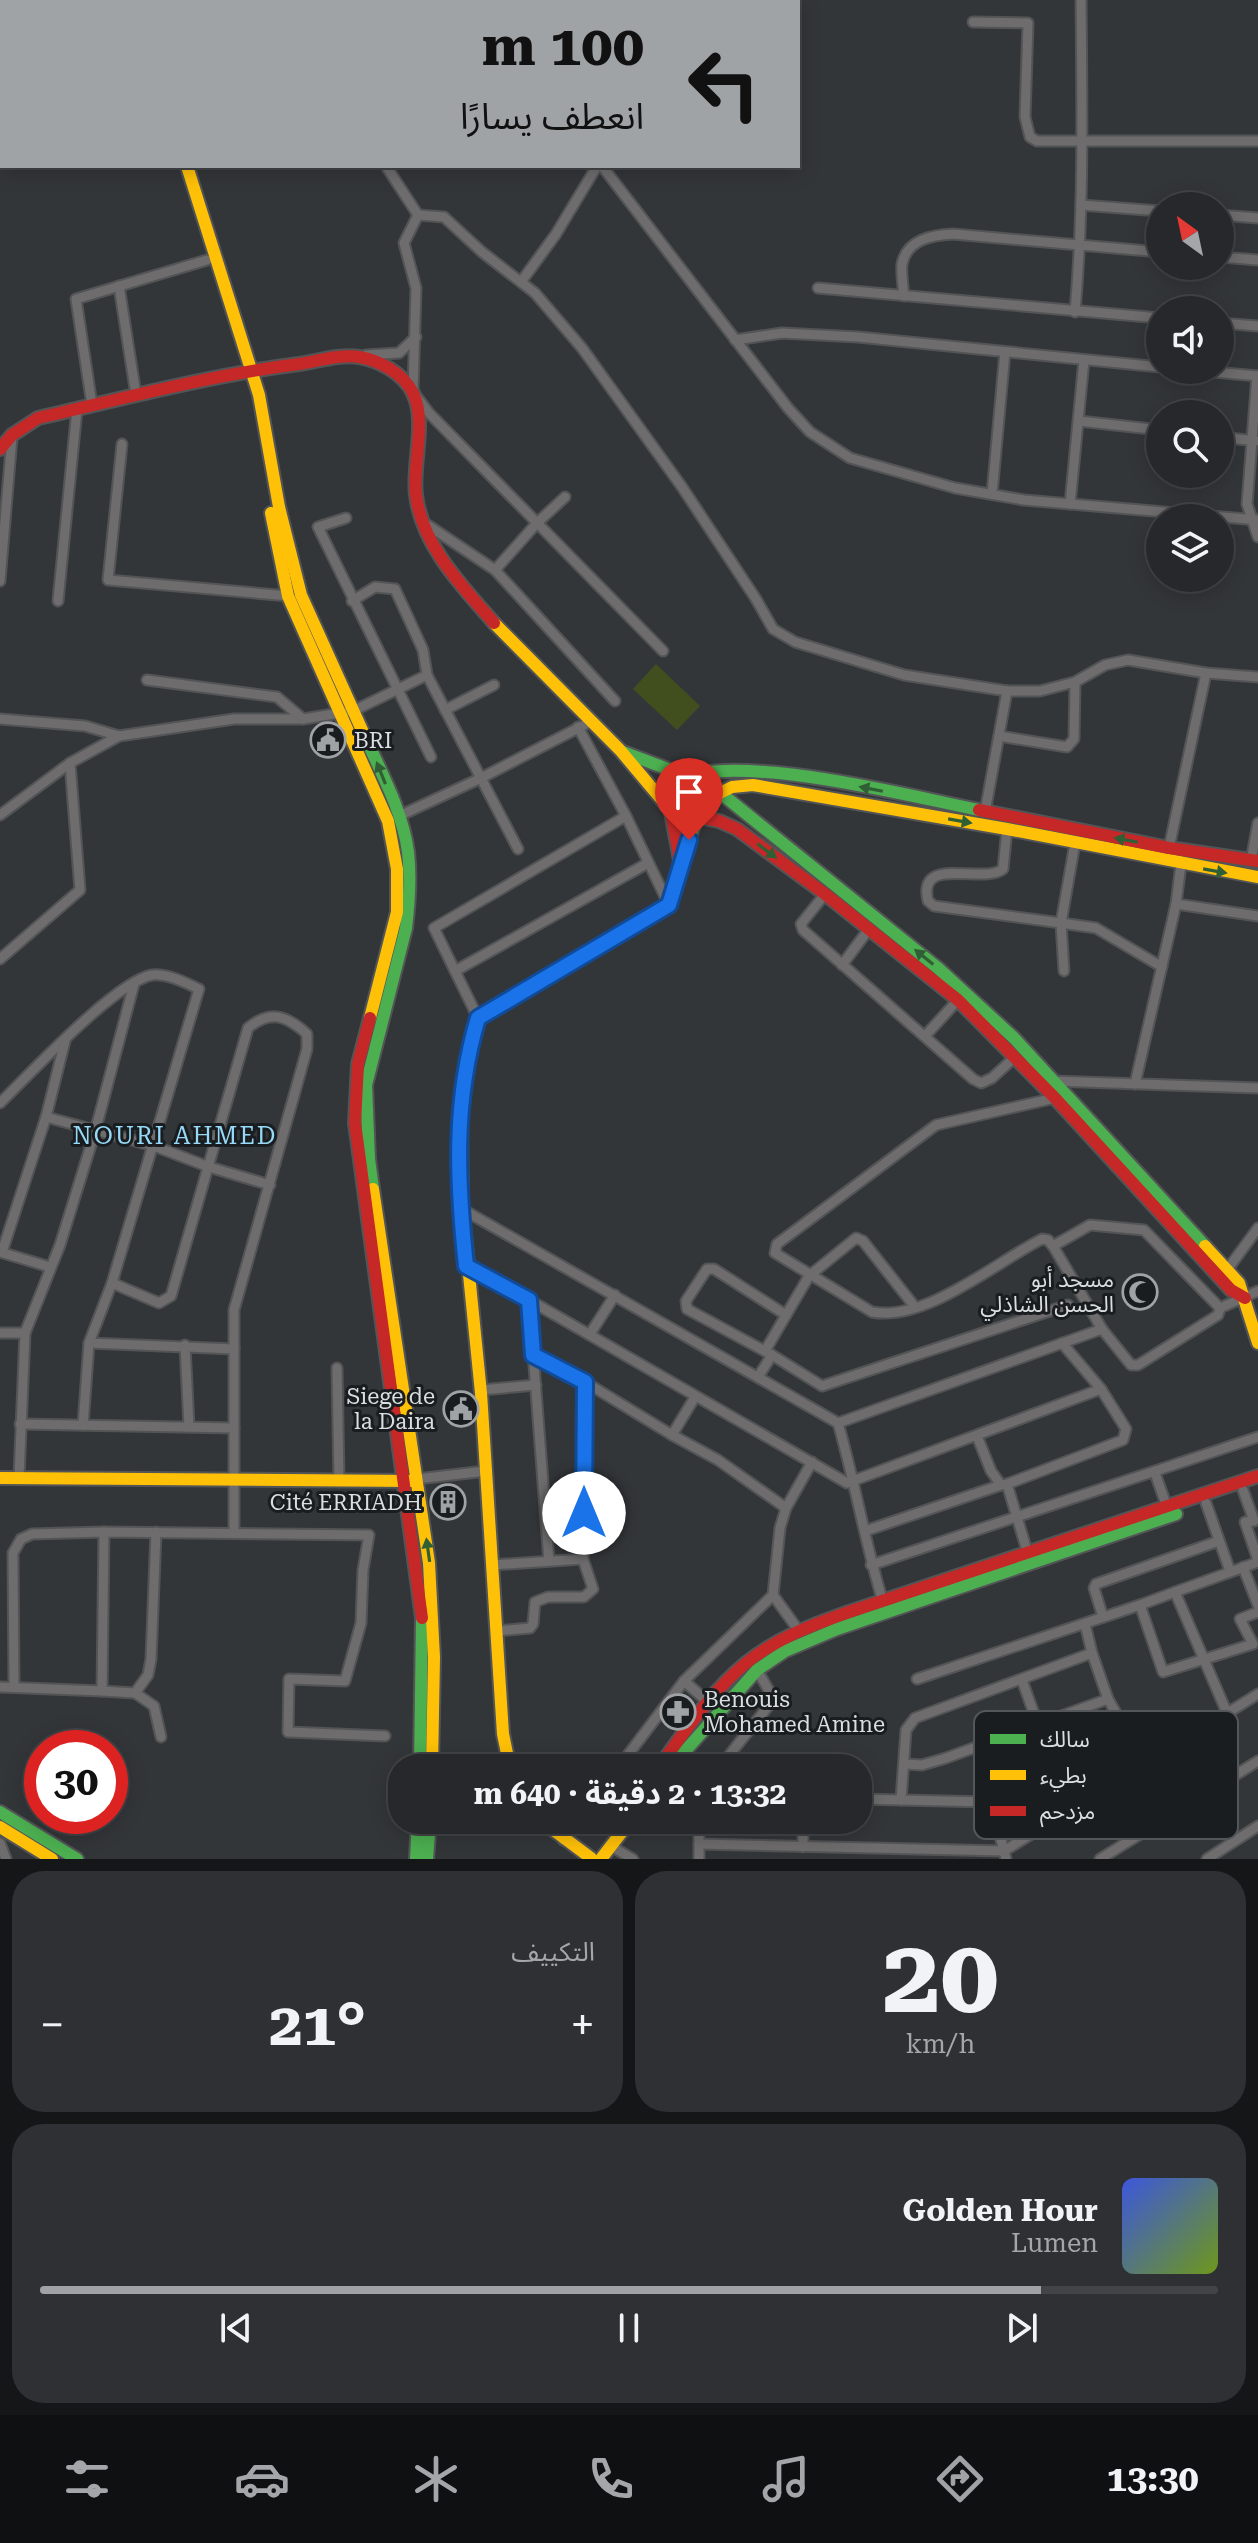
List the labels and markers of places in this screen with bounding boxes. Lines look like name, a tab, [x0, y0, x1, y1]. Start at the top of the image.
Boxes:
public building icon: BRI	[309, 721, 347, 759]
place label: BRI	[354, 728, 392, 753]
pin	[655, 758, 723, 840]
place label: مسجد أبو الحسن الشاذلي	[980, 1266, 1114, 1321]
mosque icon: مسجد أبو الحسن الشاذلي	[1121, 1273, 1159, 1311]
place label: Siege de la Daira	[347, 1384, 435, 1434]
public building icon: Siege de la Daira	[442, 1390, 480, 1428]
building icon: Cité ERRIADH	[429, 1483, 467, 1521]
place label: Cité ERRIADH	[270, 1490, 422, 1515]
place label: Benouis Mohamed Amine	[704, 1687, 885, 1737]
pharmacy icon: Benouis Mohamed Amine	[659, 1693, 697, 1731]

